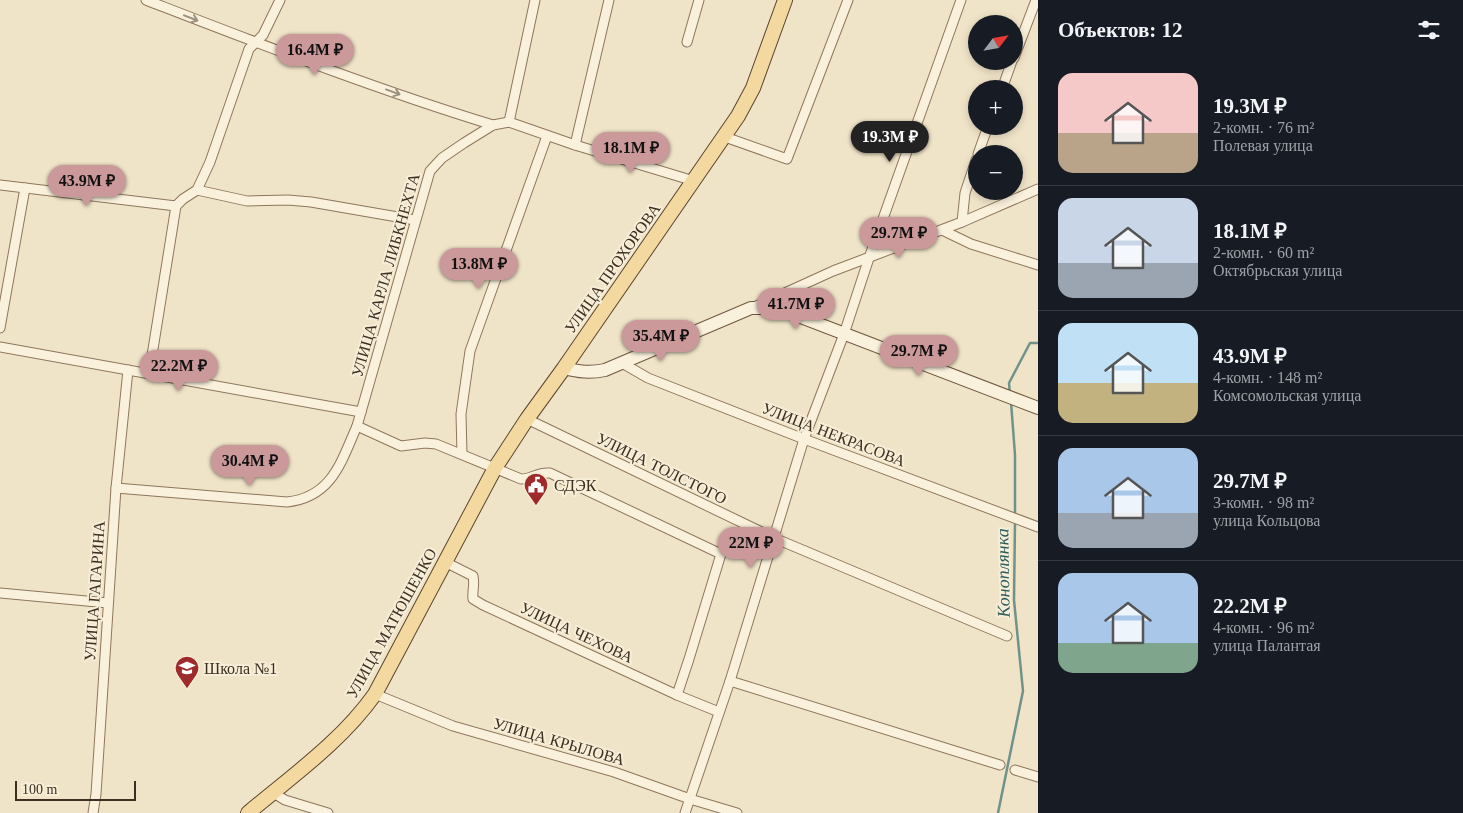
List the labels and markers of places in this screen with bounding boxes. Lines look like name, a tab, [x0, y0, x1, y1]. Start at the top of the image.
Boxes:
pin: 16.4M ₽	[269, 34, 361, 76]
pin: 19.3M ₽	[844, 120, 936, 163]
pin: 18.1M ₽	[585, 132, 677, 174]
pin: 43.9M ₽	[41, 164, 133, 207]
pin: 29.7M ₽	[853, 216, 945, 259]
pin: 13.8M ₽	[433, 248, 525, 290]
pin: 41.7M ₽	[750, 288, 842, 330]
pin: 35.4M ₽	[615, 320, 707, 362]
pin: 29.7M ₽	[873, 334, 965, 377]
pin: 22.2M ₽	[133, 350, 225, 392]
pin: 30.4M ₽	[204, 444, 296, 487]
public building icon: СДЭК	[523, 472, 549, 506]
place label: СДЭК	[554, 477, 597, 495]
pin: 22M ₽	[716, 526, 786, 569]
school or university icon: Школа №1	[174, 655, 200, 689]
place label: Школа №1	[204, 660, 277, 677]

